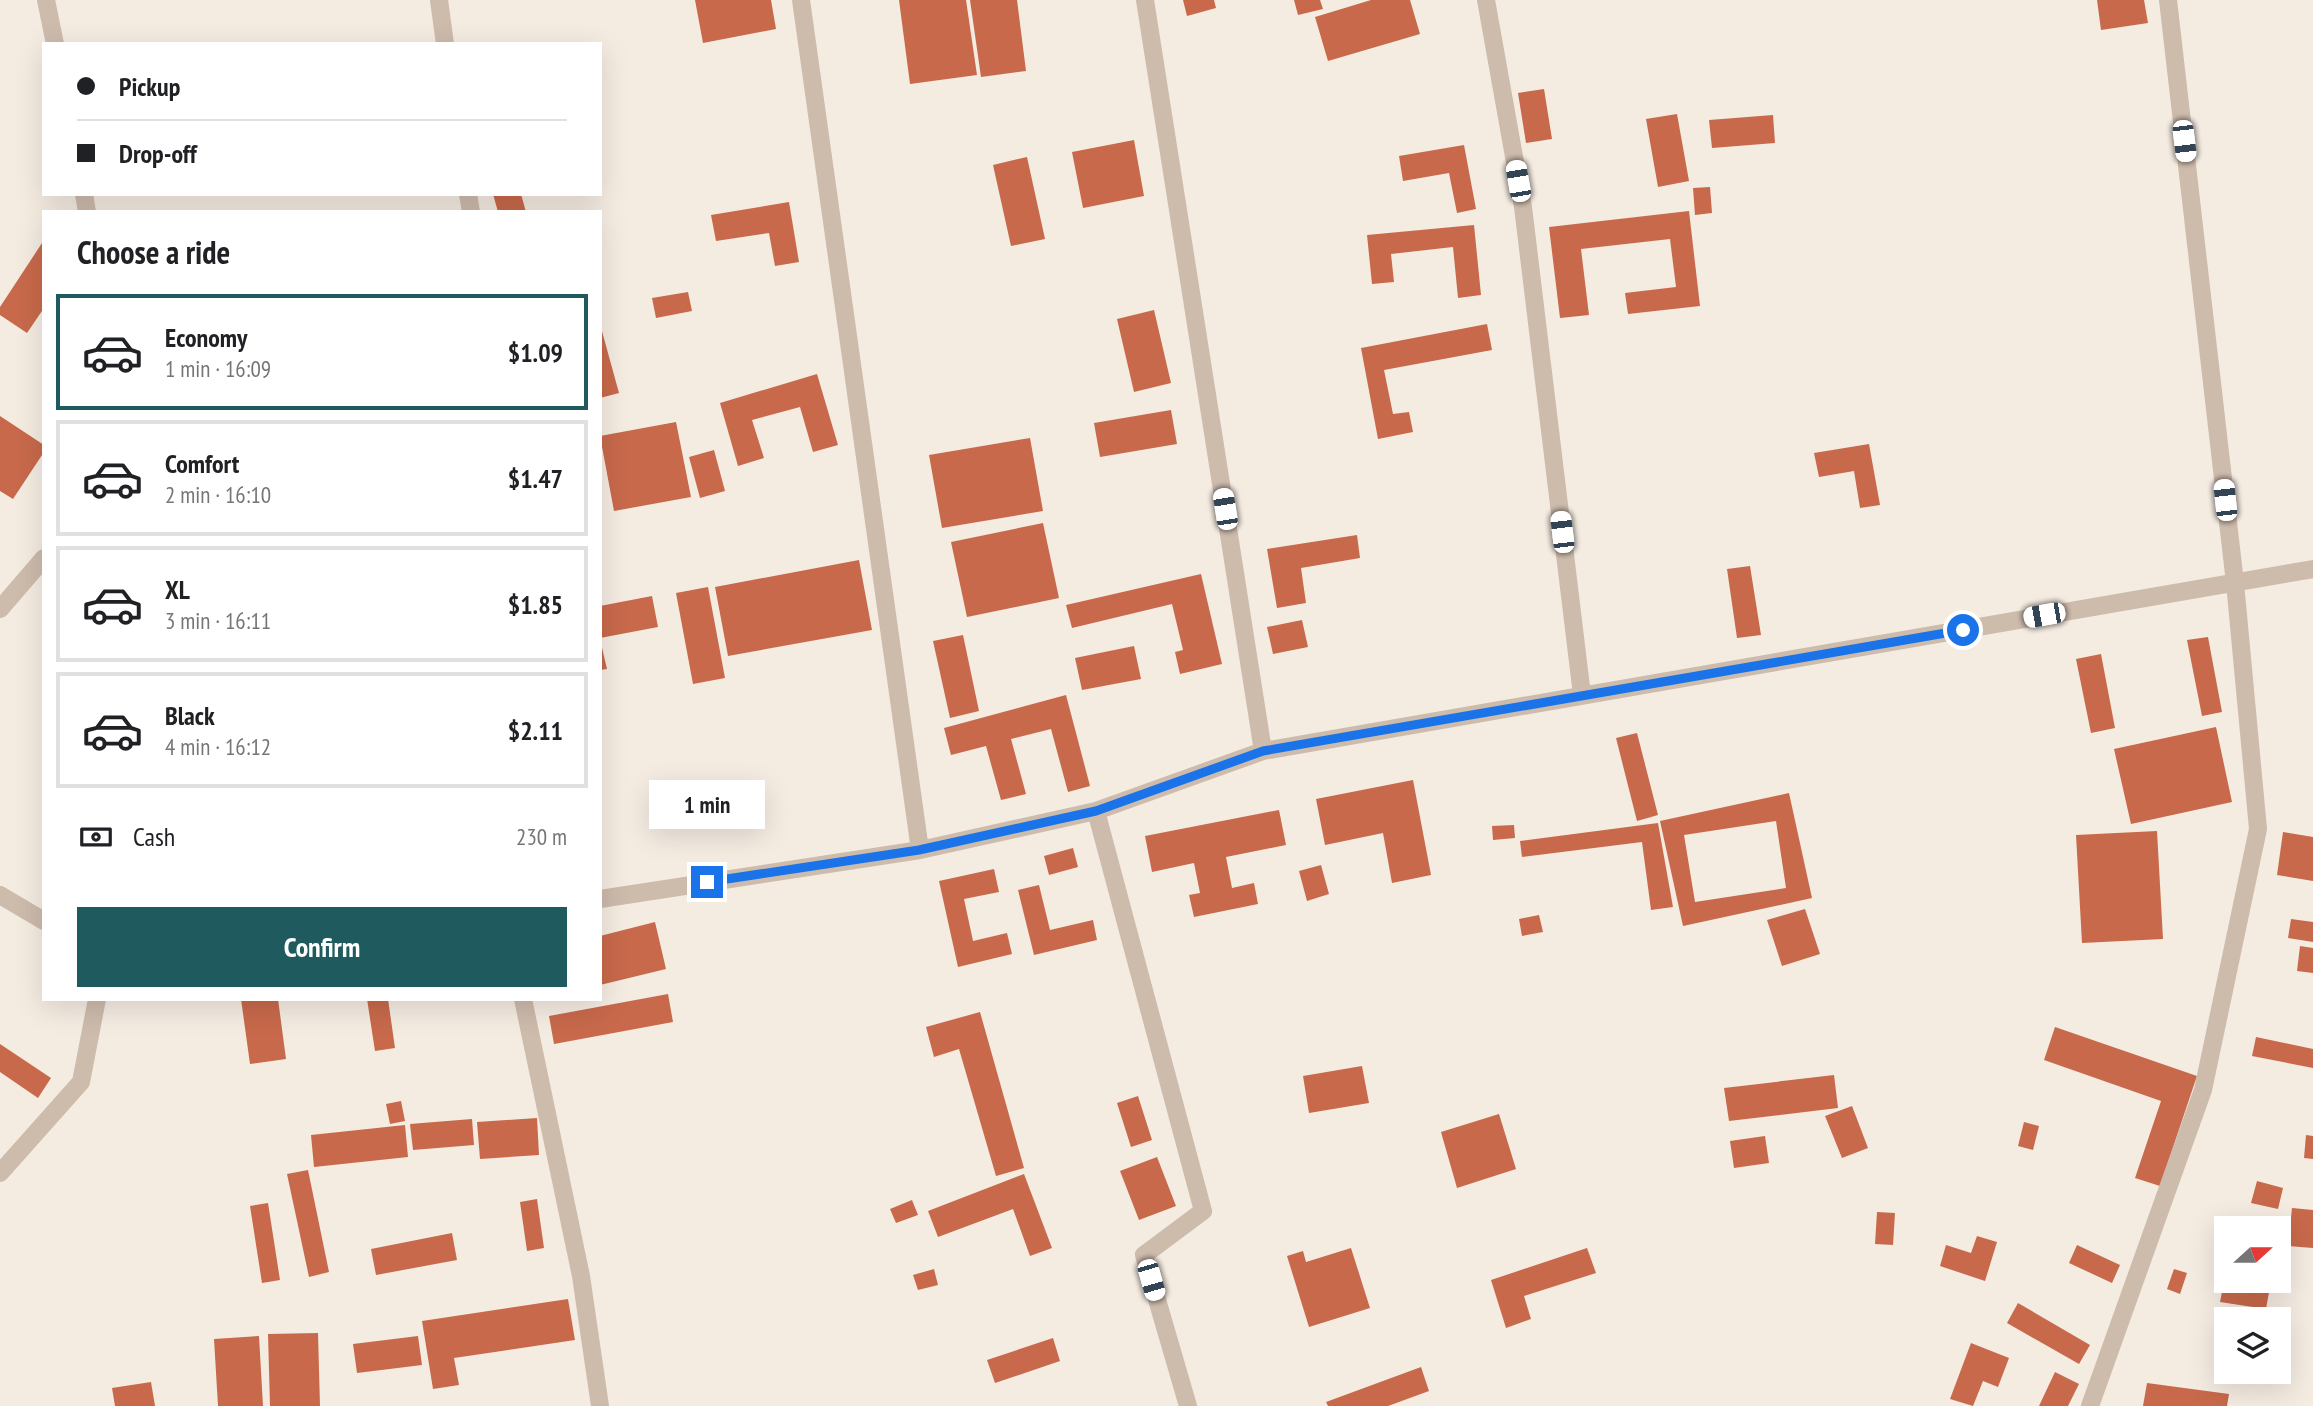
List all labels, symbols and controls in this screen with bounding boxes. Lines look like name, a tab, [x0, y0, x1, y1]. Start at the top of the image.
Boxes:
text: Pickup	[119, 70, 180, 103]
car	[2172, 119, 2197, 163]
text: Drop-off	[119, 137, 197, 170]
car	[1505, 158, 1532, 204]
text: Choose a ride	[77, 231, 230, 273]
icon: car	[81, 321, 144, 384]
text: Economy	[165, 321, 247, 354]
text: $1.09	[508, 336, 563, 369]
text: 1 min · 16:09	[165, 354, 271, 383]
icon: car	[81, 447, 144, 510]
text: Comfort	[165, 447, 239, 480]
text: $1.47	[508, 462, 563, 495]
car	[2213, 478, 2238, 522]
text: 2 min · 16:10	[165, 480, 271, 509]
car	[1212, 487, 1239, 531]
car	[1550, 510, 1575, 554]
icon: car	[81, 573, 144, 636]
text: XL	[165, 573, 190, 606]
text: $1.85	[508, 588, 563, 621]
car	[2022, 601, 2067, 629]
text: 3 min · 16:11	[165, 606, 271, 635]
route start	[1947, 614, 1979, 646]
icon: car	[81, 699, 144, 762]
text: Black	[165, 699, 215, 732]
text: $2.11	[508, 714, 563, 747]
text: 4 min · 16:12	[165, 732, 271, 761]
callout: 1 min	[649, 780, 765, 830]
text: 1 min	[684, 790, 730, 819]
icon: cash	[77, 818, 115, 856]
text: Cash	[133, 820, 175, 853]
text: 230 m	[516, 822, 567, 851]
route end	[691, 866, 723, 898]
button: Confirm	[77, 907, 567, 987]
north arrow	[2214, 1216, 2291, 1293]
map controls	[2214, 1216, 2291, 1384]
car	[1136, 1257, 1167, 1303]
button: layers	[2214, 1307, 2291, 1384]

